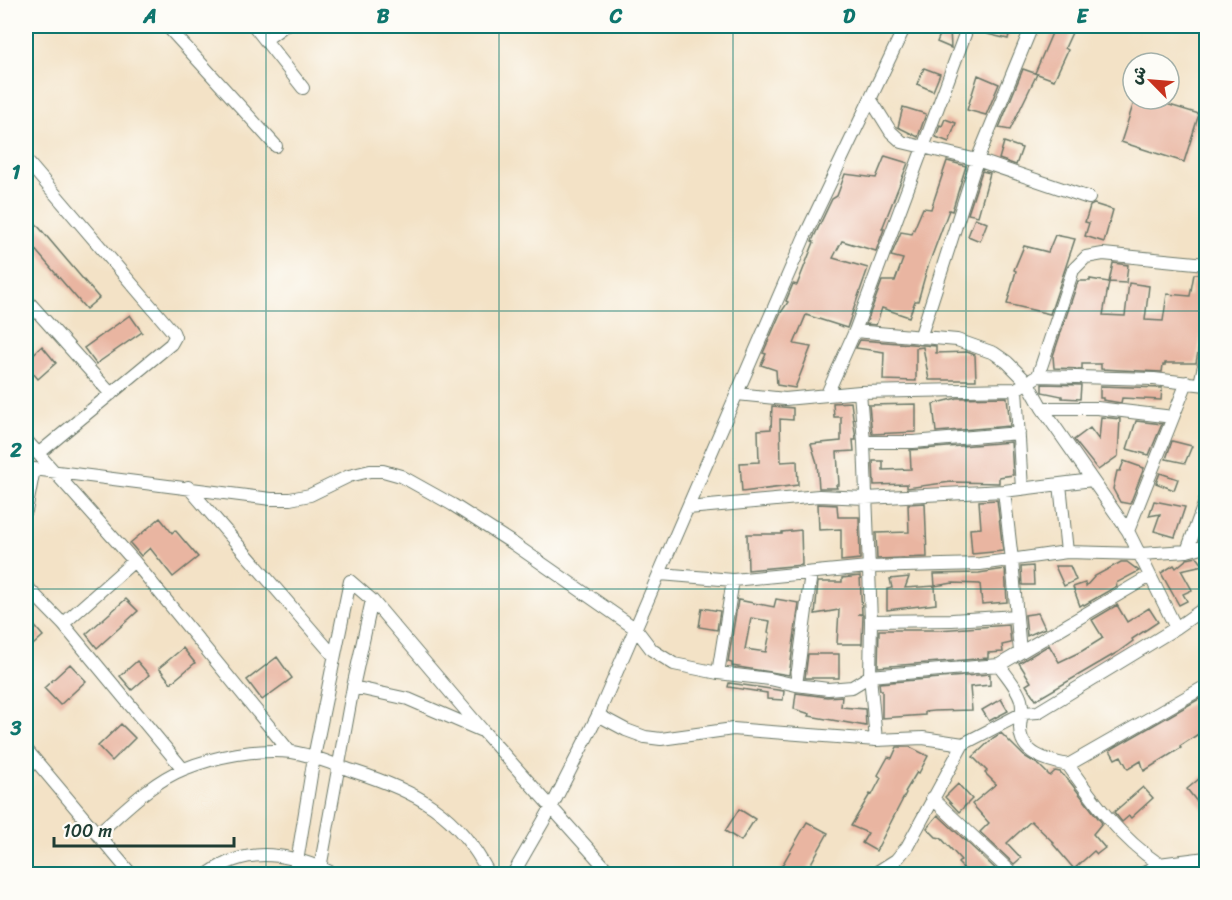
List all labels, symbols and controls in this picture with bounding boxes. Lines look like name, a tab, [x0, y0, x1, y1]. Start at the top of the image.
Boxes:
text: A	[142, 0, 157, 34]
text: B	[377, 0, 390, 34]
text: C	[609, 0, 623, 34]
text: D	[843, 0, 856, 34]
text: E	[1076, 0, 1089, 34]
north arrow	[1121, 51, 1181, 111]
text: ش	[1121, 61, 1155, 89]
text: 1	[12, 155, 21, 190]
text: 2	[9, 433, 22, 468]
text: 3	[10, 711, 22, 746]
scale bar	[54, 810, 234, 848]
text: 100 m	[63, 815, 112, 847]

